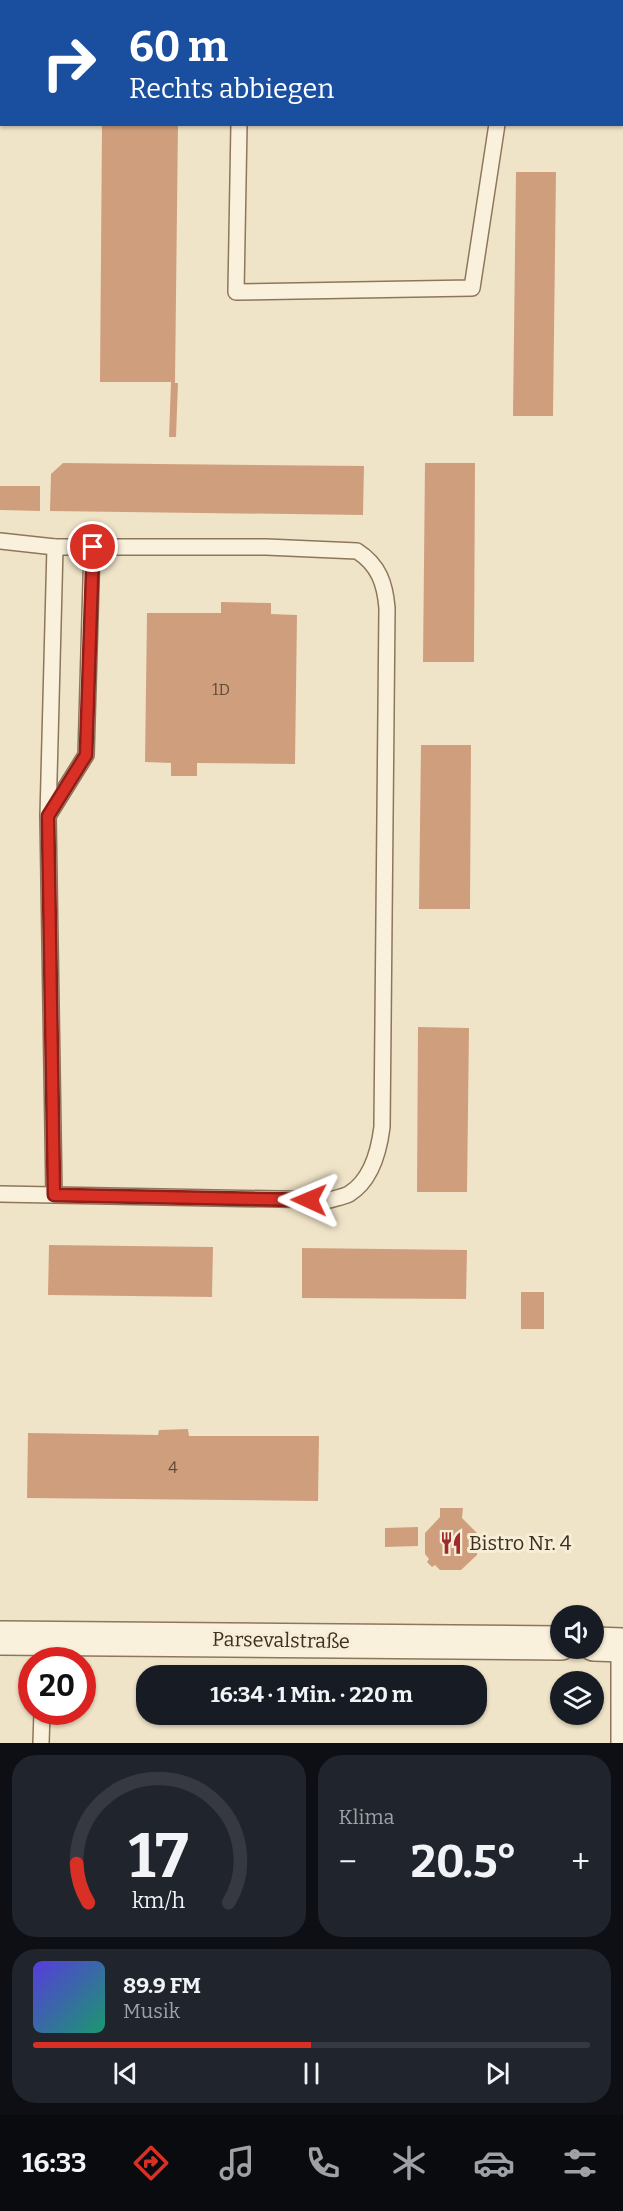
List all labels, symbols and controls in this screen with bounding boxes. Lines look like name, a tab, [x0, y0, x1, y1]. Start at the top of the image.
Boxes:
text: 60 m	[129, 22, 228, 72]
icon: right	[30, 24, 108, 102]
text: Rechts abbiegen	[129, 73, 334, 105]
pin	[67, 521, 118, 572]
icon: arrive	[76, 530, 109, 563]
house number: 1D	[212, 680, 230, 699]
position arrow	[277, 1168, 341, 1232]
house number: 4	[168, 1458, 178, 1477]
restaurant icon: Bistro Nr. 4	[438, 1530, 464, 1556]
place label: Bistro Nr. 4	[469, 1531, 572, 1555]
map controls	[550, 1605, 604, 1725]
button: sound	[550, 1605, 604, 1659]
street label: Parsevalstraße	[212, 1627, 350, 1653]
speed limit sign: 20	[18, 1647, 96, 1725]
button: layers	[550, 1671, 604, 1725]
text: 16:34 · 1 Min. · 220 m	[210, 1681, 413, 1708]
text: Klima	[339, 1805, 394, 1829]
text: 17	[129, 1819, 189, 1894]
text: 20.5°	[411, 1835, 517, 1889]
text: −	[339, 1842, 357, 1882]
text: +	[571, 1842, 590, 1882]
text: km/h	[132, 1888, 185, 1914]
text: 89.9 FM	[123, 1972, 201, 1999]
text: Musik	[123, 1999, 180, 2023]
icon: previous	[109, 2057, 142, 2090]
icon: pause	[295, 2057, 328, 2090]
icon: next	[481, 2057, 514, 2090]
icon: directions	[130, 2142, 172, 2184]
icon: music	[216, 2142, 258, 2184]
icon: phone	[302, 2142, 344, 2184]
icon: climate	[388, 2142, 430, 2184]
icon: car	[473, 2142, 515, 2184]
icon: filters	[559, 2142, 601, 2184]
text: 16:33	[22, 2147, 86, 2179]

